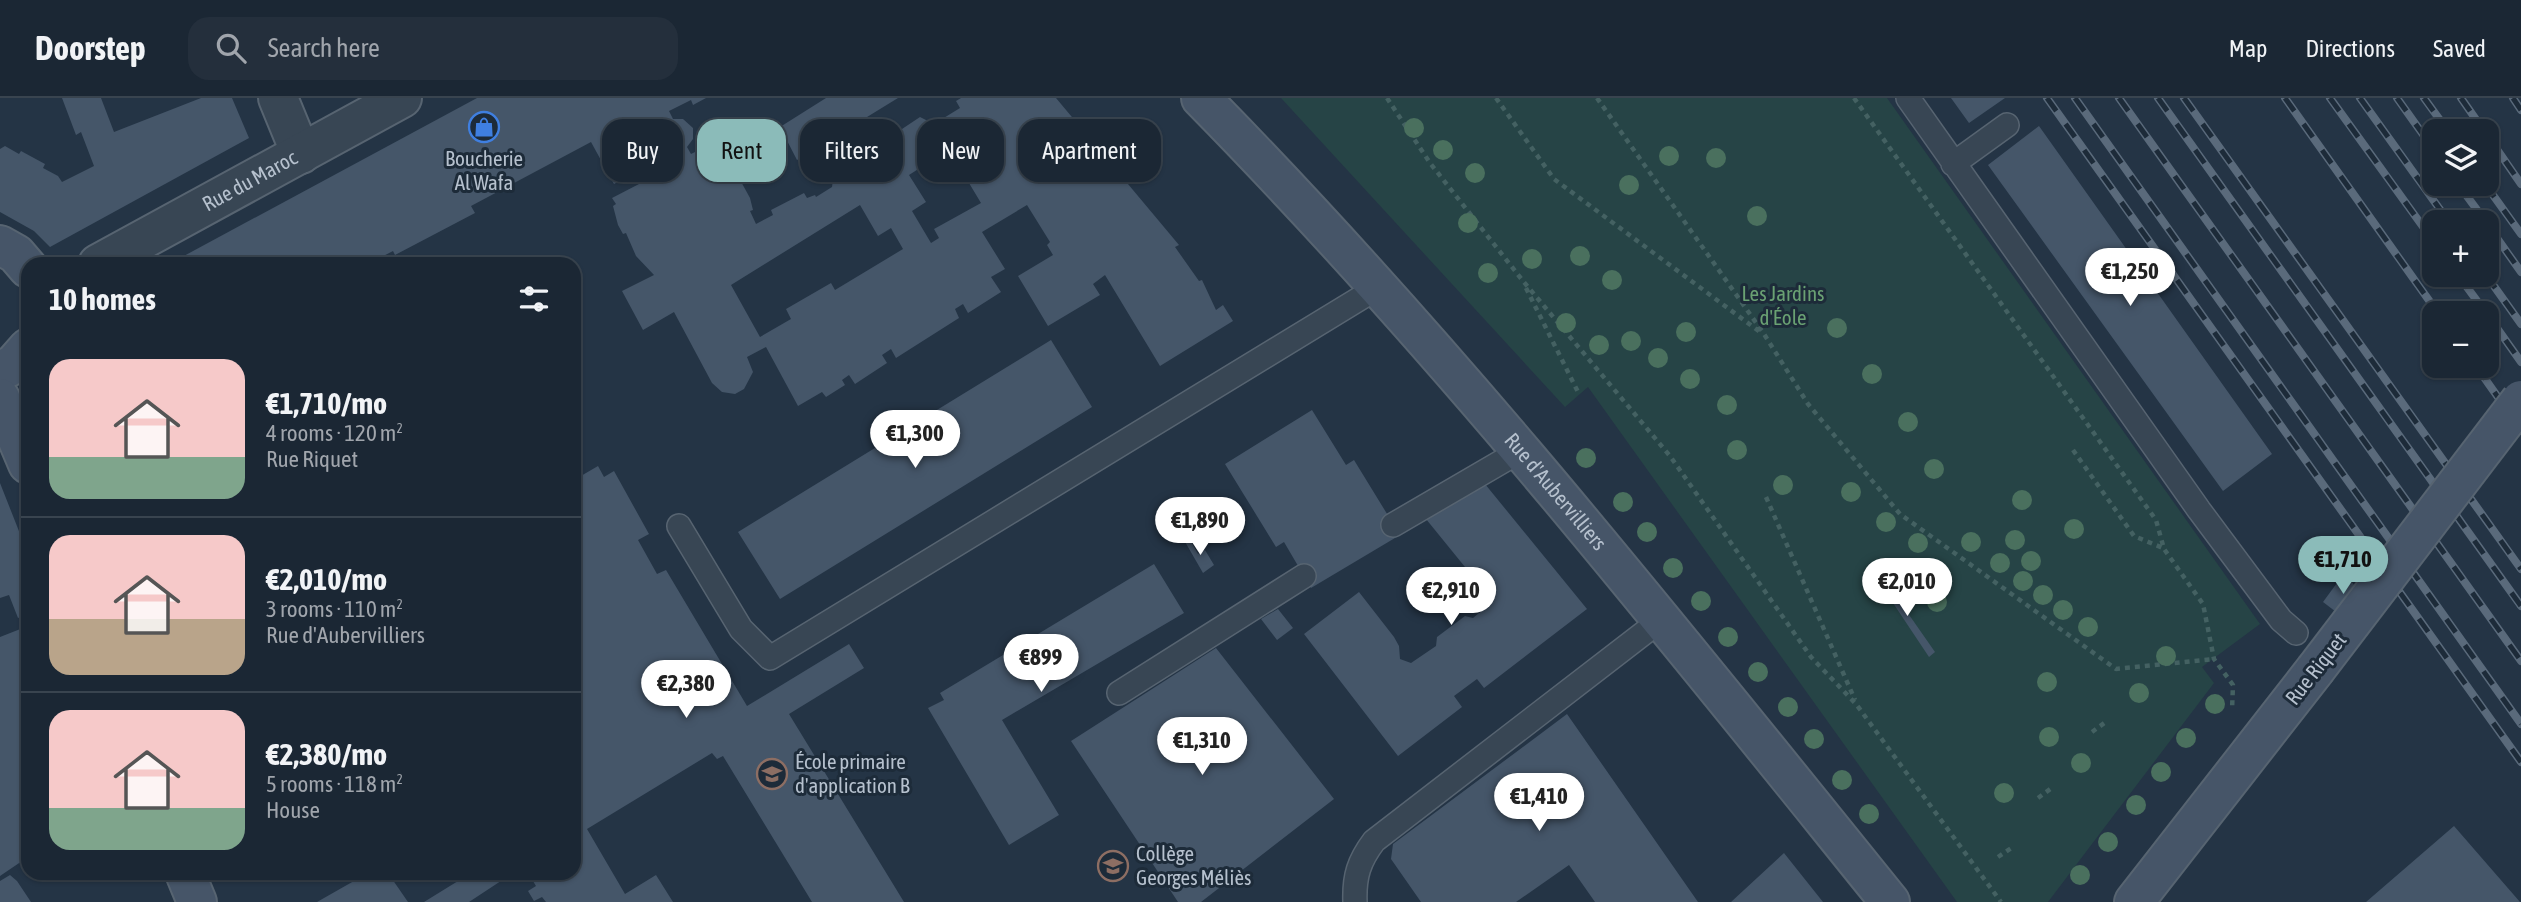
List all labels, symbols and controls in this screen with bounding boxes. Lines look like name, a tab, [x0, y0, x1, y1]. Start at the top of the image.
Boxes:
search box	[188, 17, 678, 80]
text: Doorstep	[35, 29, 146, 67]
icon: search	[212, 29, 250, 67]
text: Search here	[268, 33, 380, 63]
text: Map	[2229, 35, 2267, 62]
text: Directions	[2305, 35, 2395, 62]
text: Saved	[2433, 35, 2486, 62]
shop icon: Boucherie Al Wafa	[467, 110, 501, 144]
chip: Buy	[602, 119, 683, 182]
chip: Rent	[697, 119, 786, 182]
chip: Filters	[800, 119, 903, 182]
chip: New	[917, 119, 1004, 182]
chip: Apartment	[1018, 119, 1161, 182]
map controls	[2422, 119, 2499, 378]
button: layers	[2422, 119, 2499, 196]
street label: Rue du Maroc	[198, 145, 301, 216]
place label: Boucherie Al Wafa	[445, 146, 523, 194]
button: +	[2422, 210, 2499, 287]
pin: €1,250	[2073, 248, 2187, 308]
text: €1,250	[2101, 258, 2159, 284]
icon: filters	[515, 280, 553, 318]
park label: Les Jardins d'Éole	[1741, 281, 1825, 329]
text: 10 homes	[49, 282, 156, 316]
button: −	[2422, 301, 2499, 378]
text: €1,710/mo	[266, 386, 387, 420]
icon: home	[105, 387, 189, 471]
pin: €1,300	[858, 410, 972, 470]
text: 4 rooms · 120 m²	[266, 420, 403, 446]
text: €1,300	[886, 420, 944, 446]
street label: Rue d'Aubervilliers	[1500, 428, 1612, 555]
text: Rue Riquet	[266, 446, 358, 472]
pin: €1,890	[1143, 498, 1257, 557]
text: €1,890	[1171, 507, 1229, 533]
pin: €1,710	[2286, 536, 2400, 596]
text: €1,710	[2314, 546, 2372, 572]
pin: €2,010	[1850, 559, 1964, 618]
text: €2,010/mo	[266, 562, 387, 596]
icon: home	[105, 563, 189, 647]
pin: €2,910	[1394, 568, 1508, 627]
text: €2,010	[1878, 568, 1936, 594]
text: €2,910	[1422, 577, 1480, 603]
text: 3 rooms · 110 m²	[266, 596, 403, 622]
text: Rue d'Aubervilliers	[266, 622, 425, 648]
street label: Rue Riquet	[2280, 628, 2351, 709]
pin: €899	[1000, 634, 1082, 694]
text: €899	[1020, 644, 1062, 670]
pin: €2,380	[629, 660, 743, 720]
text: €2,380	[657, 670, 715, 696]
pin: €1,310	[1145, 718, 1259, 777]
text: €1,310	[1173, 727, 1231, 753]
text: €2,380/mo	[266, 737, 387, 771]
icon: home	[105, 738, 189, 822]
place label: École primaire d'application B	[795, 749, 910, 797]
school or university icon: École primaire d'application B	[755, 757, 789, 791]
text: 5 rooms · 118 m²	[266, 771, 403, 797]
pin: €1,410	[1482, 774, 1596, 833]
text: €1,410	[1510, 783, 1568, 809]
text: House	[266, 797, 320, 823]
place label: Collège Georges Méliès	[1136, 841, 1251, 889]
school or university icon: Collège Georges Méliès	[1096, 849, 1130, 883]

